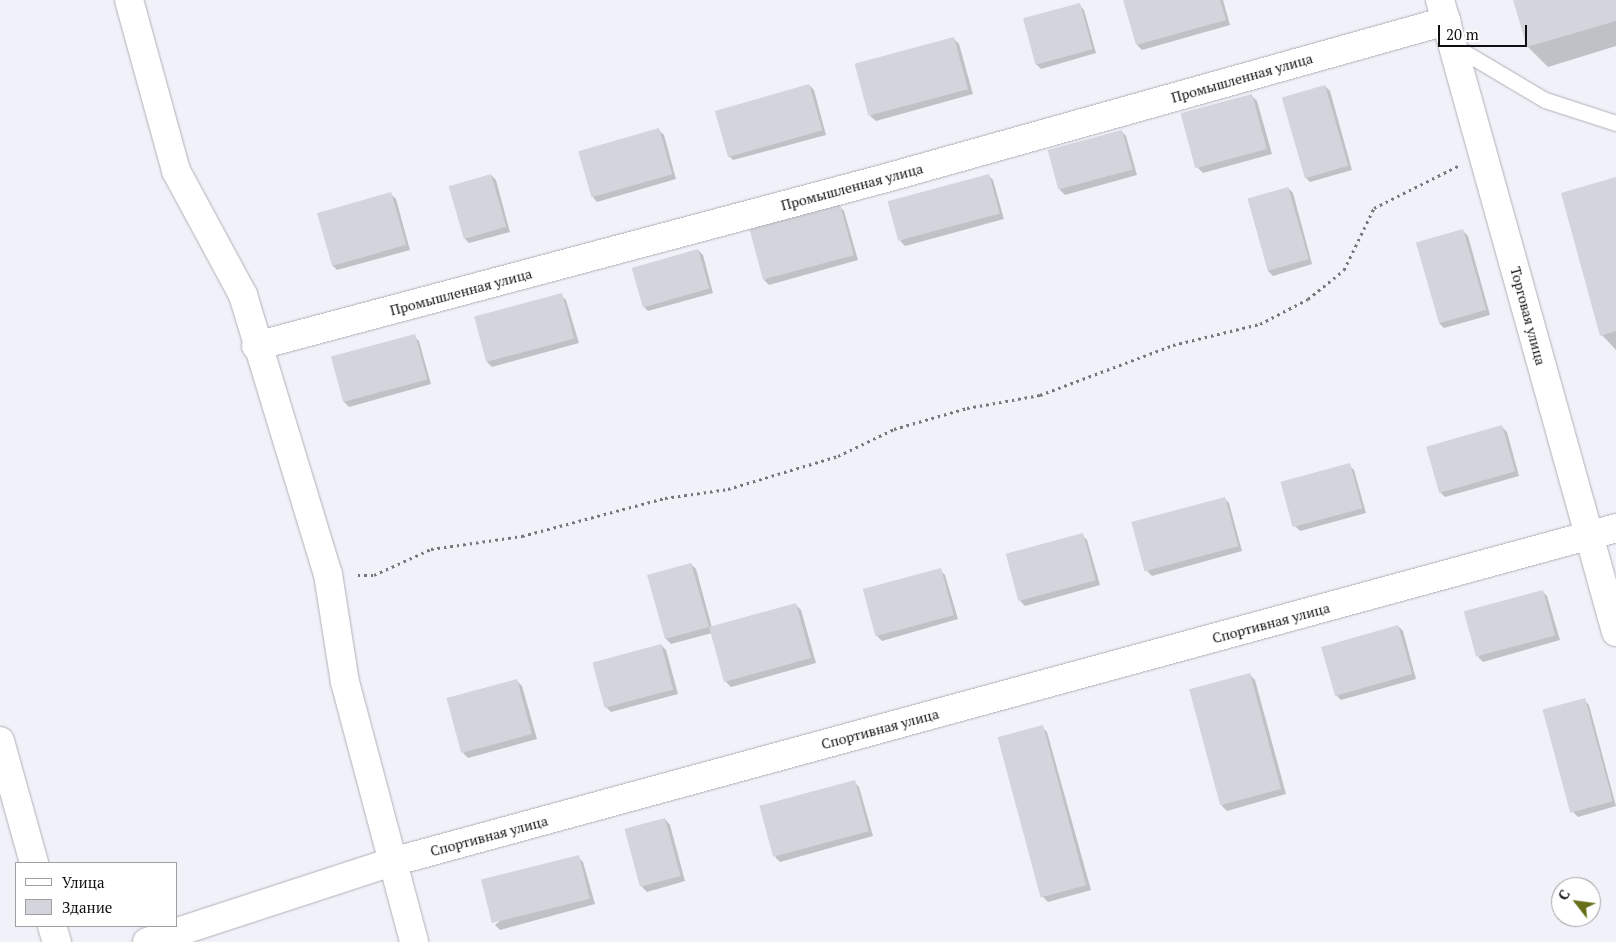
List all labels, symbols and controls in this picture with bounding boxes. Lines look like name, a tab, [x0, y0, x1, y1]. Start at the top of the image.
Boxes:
scale bar	[1441, 15, 1530, 47]
text: 20 m	[1446, 24, 1479, 44]
street label: Промышленная улица	[1169, 50, 1315, 106]
street label: Промышленная улица	[779, 160, 925, 214]
street label: Промышленная улица	[388, 265, 534, 319]
street label: Торговая улица	[1507, 265, 1549, 367]
street label: Спортивная улица	[1210, 599, 1332, 647]
street label: Спортивная улица	[819, 705, 941, 753]
street label: Спортивная улица	[428, 812, 550, 860]
legend	[15, 862, 178, 927]
text: Улица	[62, 872, 105, 892]
north arrow	[1551, 877, 1601, 927]
text: С	[1553, 886, 1574, 903]
text: Здание	[62, 897, 112, 917]

